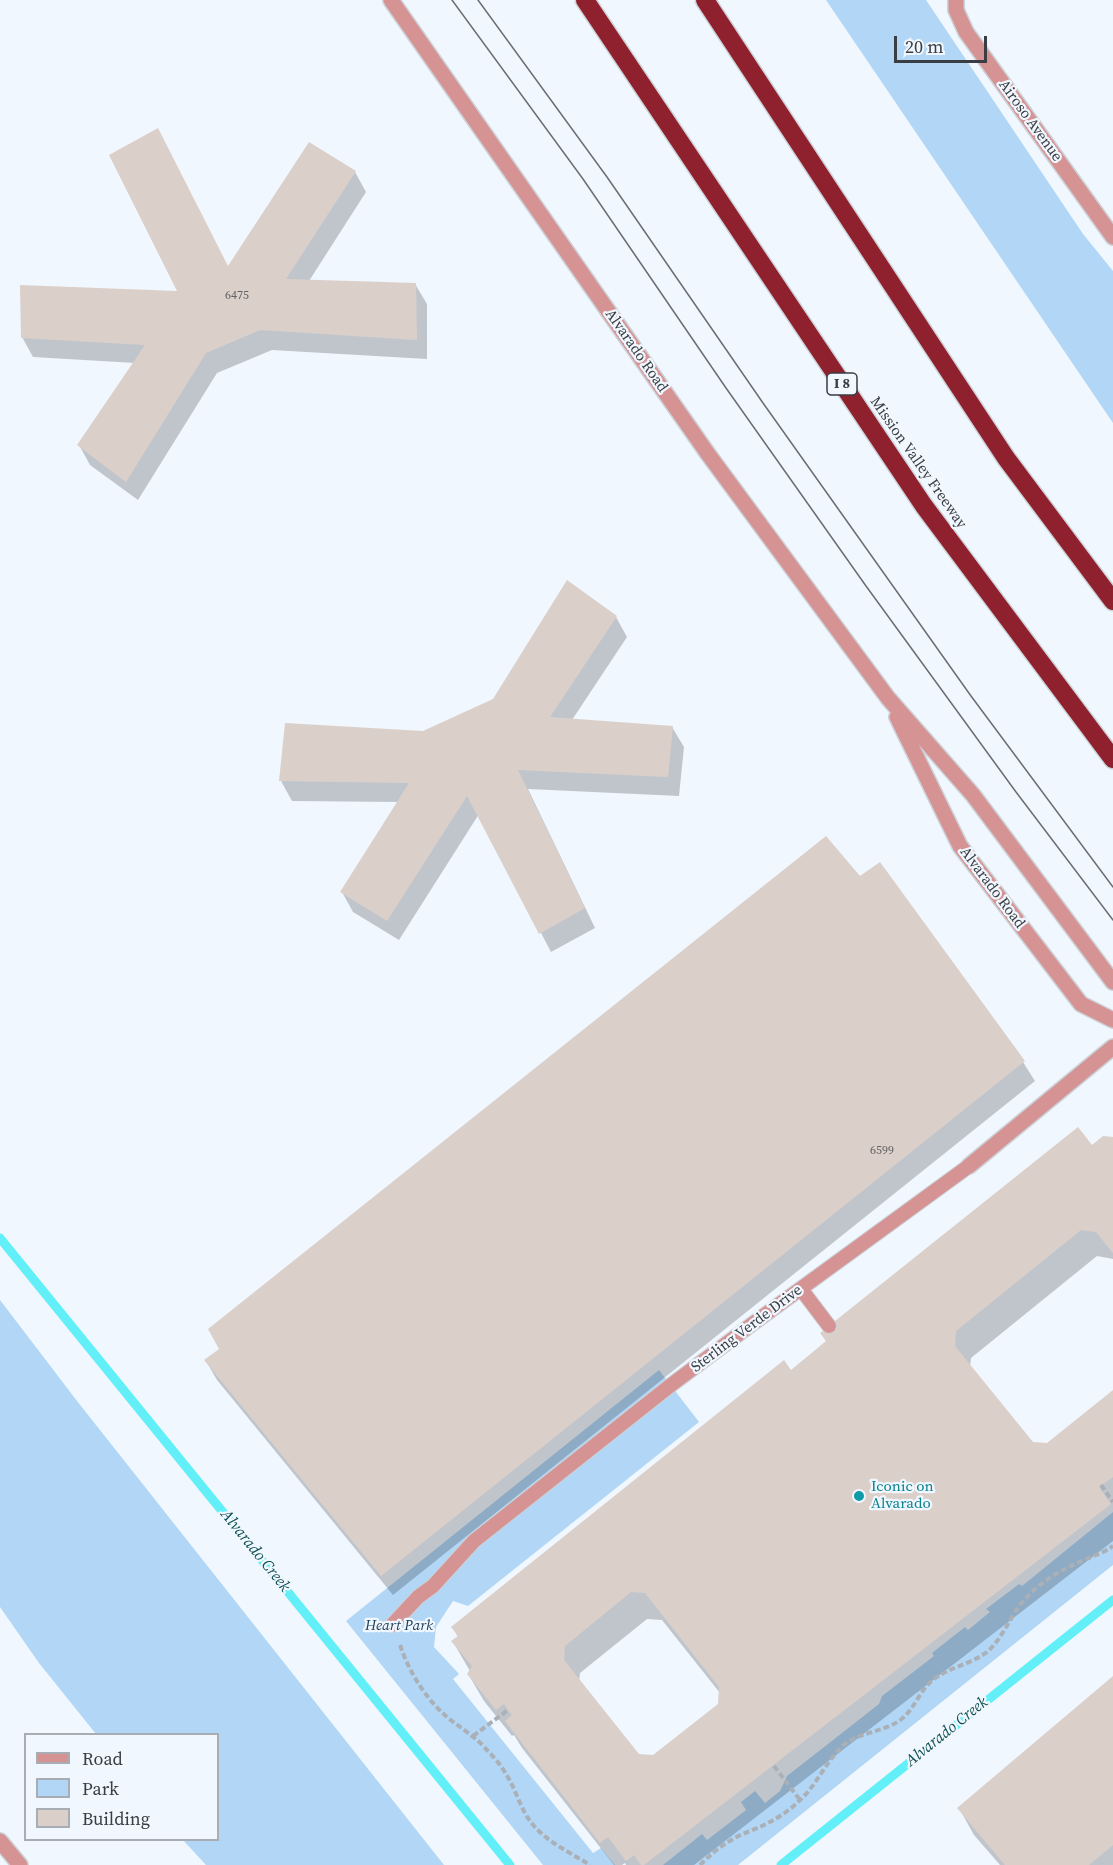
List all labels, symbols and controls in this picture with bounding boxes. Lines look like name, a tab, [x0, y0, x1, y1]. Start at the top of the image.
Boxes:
scale bar	[897, 24, 990, 62]
text: 20 m	[905, 34, 943, 59]
street label: Airoso Avenue	[994, 77, 1066, 165]
house number: 6475	[225, 289, 249, 303]
street label: Alvarado Road	[601, 306, 671, 396]
road number: I 8	[827, 373, 857, 395]
street label: Mission Valley Freeway	[866, 394, 970, 532]
street label: Alvarado Road	[956, 844, 1028, 932]
house number: 6599	[870, 1144, 894, 1158]
street label: Sterling Verde Drive	[688, 1281, 806, 1377]
place label: Iconic on Alvarado	[871, 1478, 934, 1513]
marker: Iconic on Alvarado	[852, 1489, 866, 1503]
water label: Alvarado Creek	[216, 1506, 294, 1596]
park label: Heart Park	[365, 1617, 433, 1635]
water label: Alvarado Creek	[902, 1693, 992, 1771]
legend	[24, 1733, 219, 1841]
text: Road	[82, 1746, 123, 1771]
text: Park	[82, 1776, 119, 1801]
text: Building	[82, 1806, 150, 1831]

